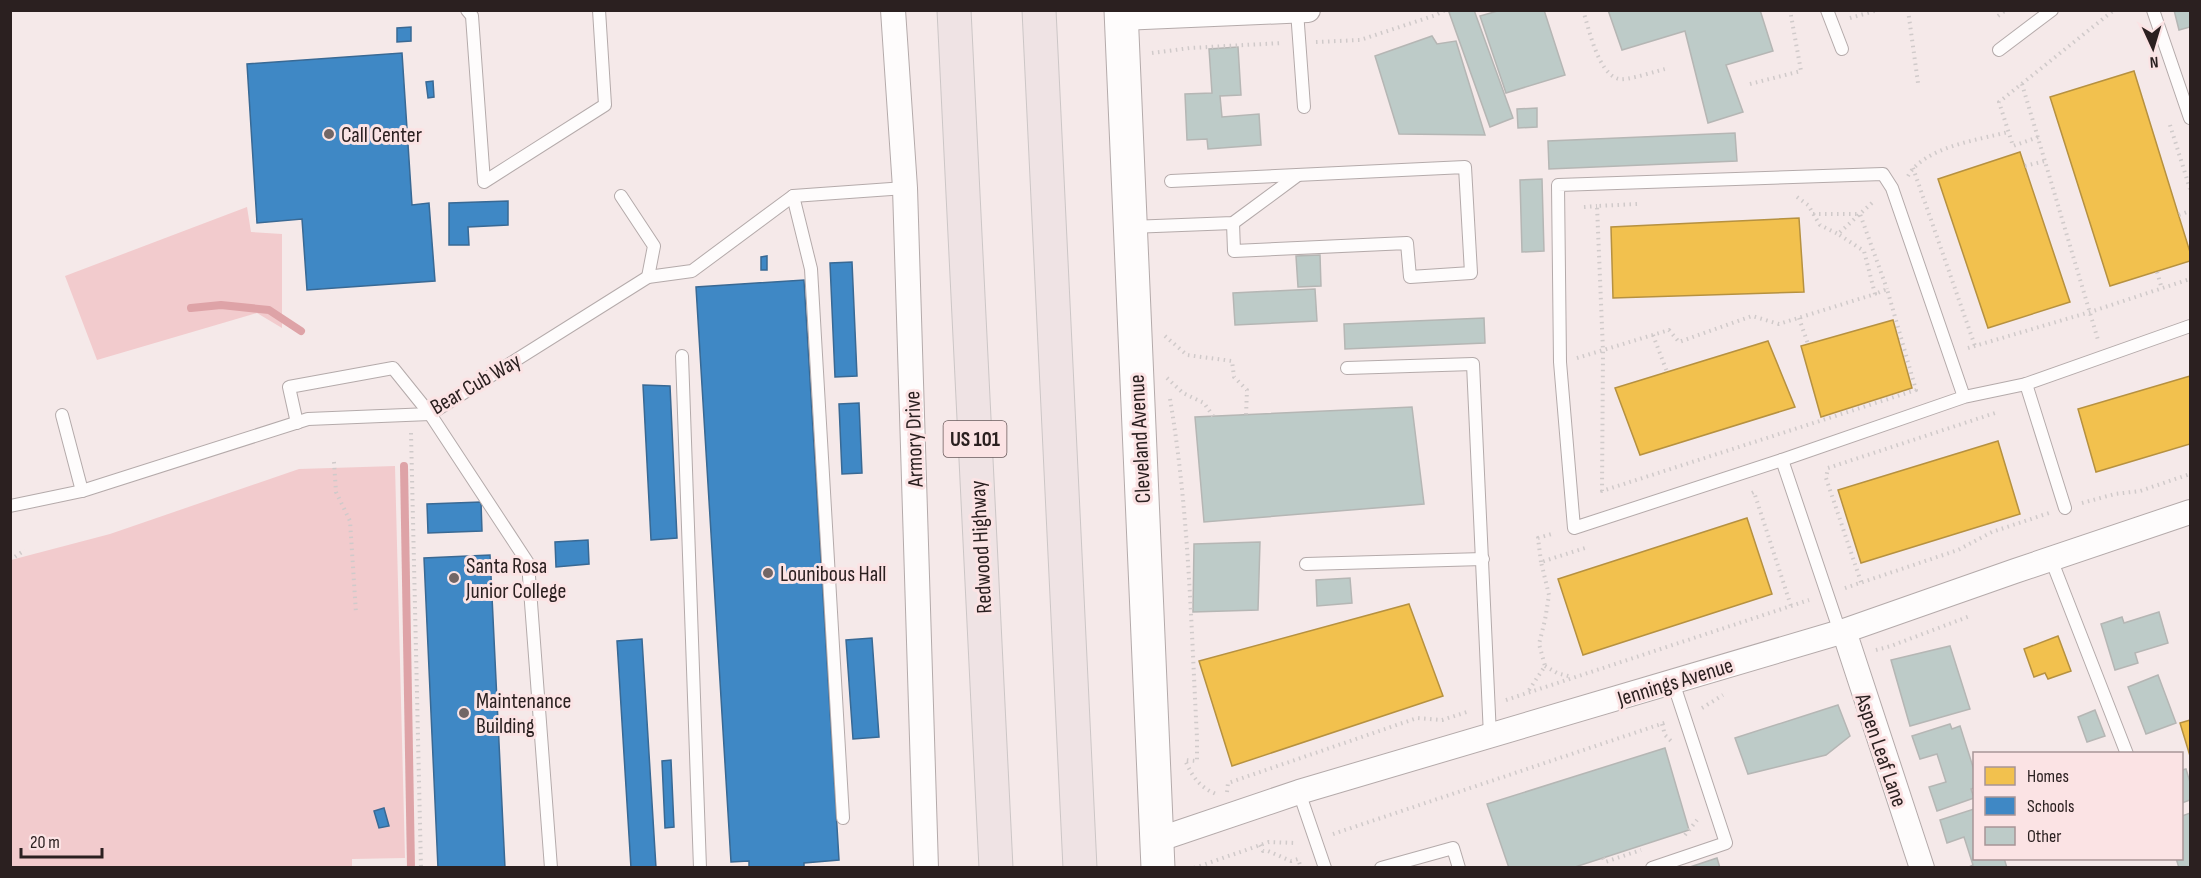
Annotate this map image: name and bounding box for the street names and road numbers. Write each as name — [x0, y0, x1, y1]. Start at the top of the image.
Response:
street label: Bear Cub Way — [426, 347, 526, 421]
street label: Cleveland Avenue — [1124, 374, 1157, 504]
street label: Armory Drive — [899, 390, 930, 489]
road number: US 101 — [944, 421, 1006, 457]
street label: Redwood Highway — [964, 479, 998, 614]
street label: Jennings Avenue — [1613, 652, 1737, 713]
street label: Aspen Leaf Lane — [1848, 689, 1913, 811]

